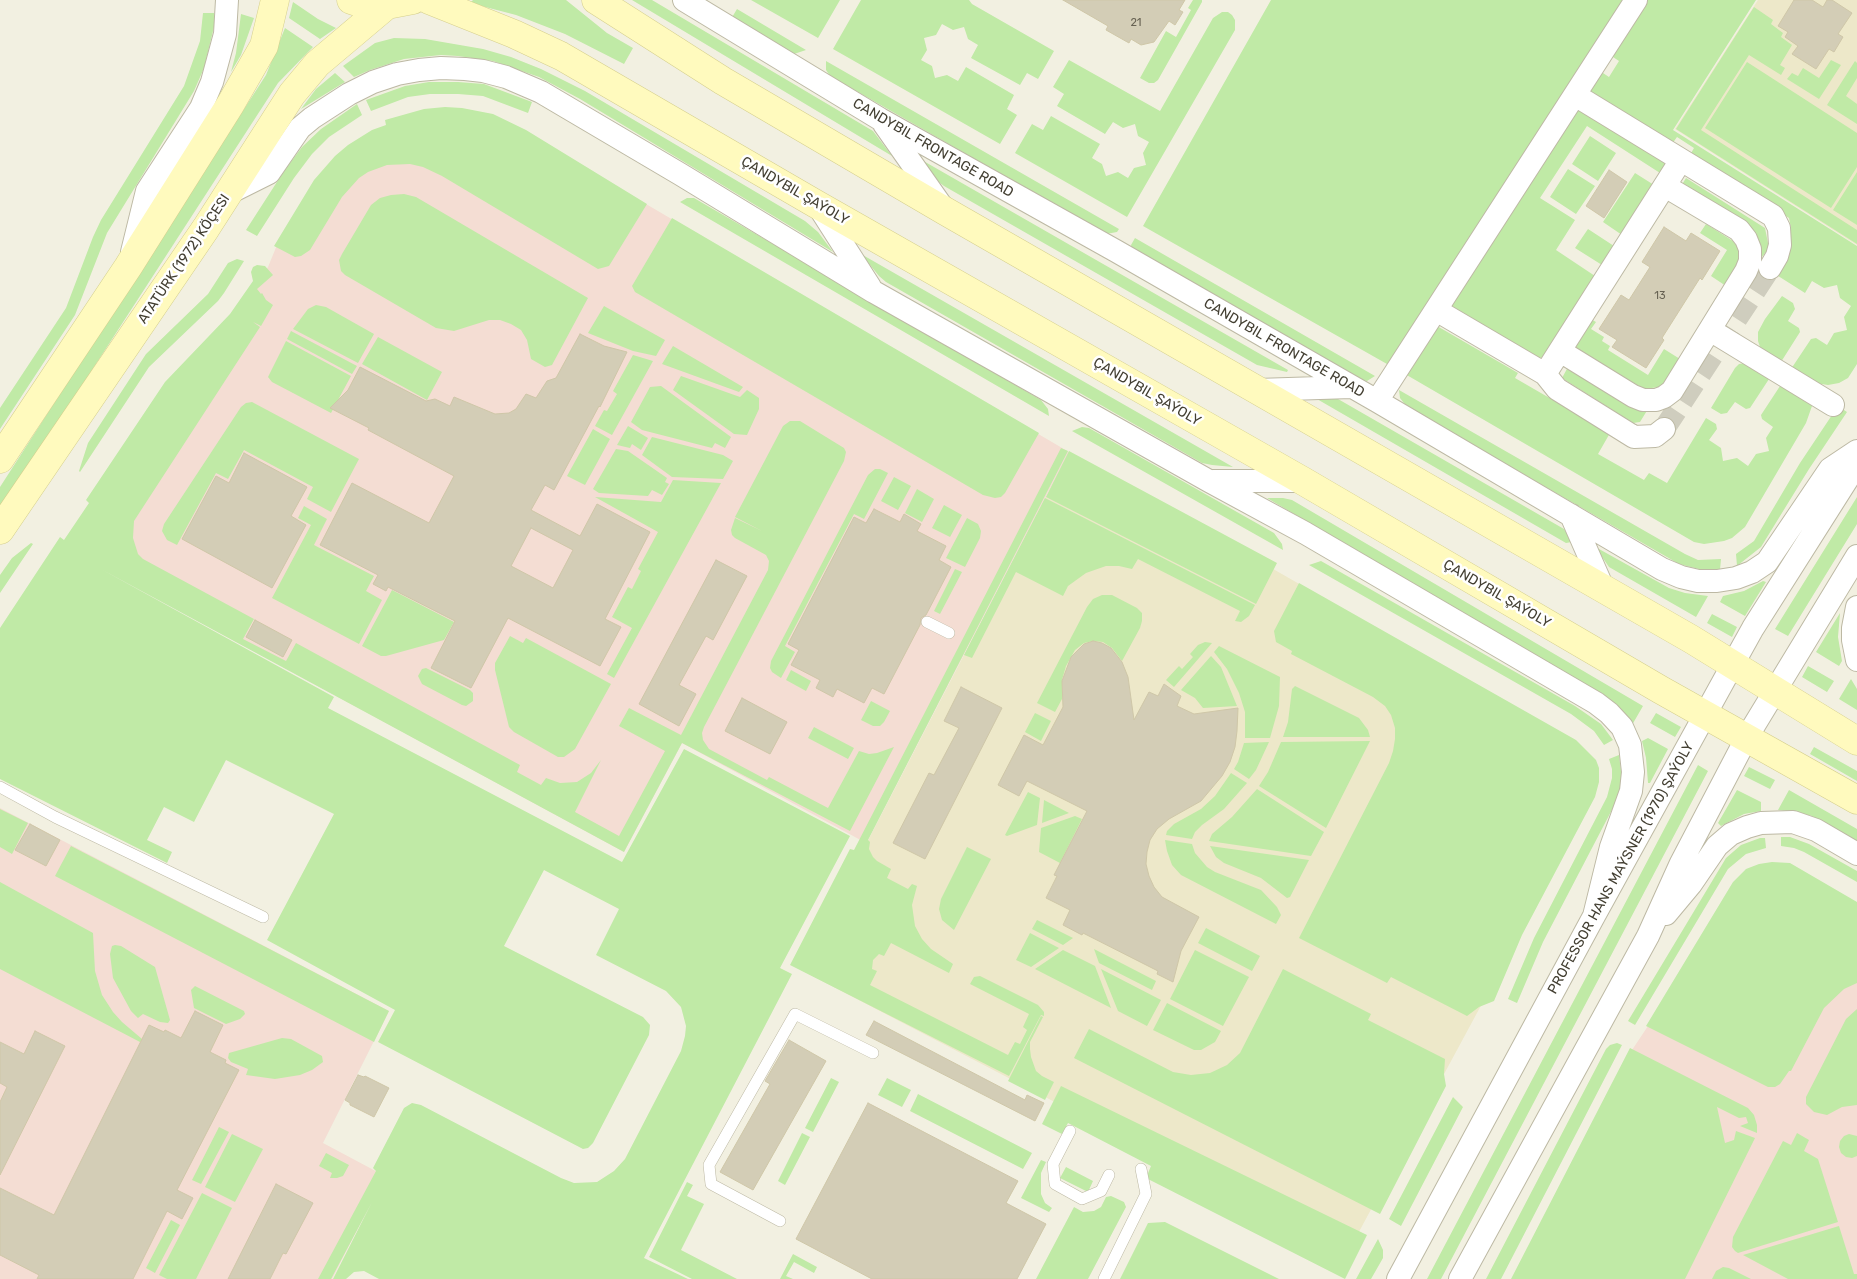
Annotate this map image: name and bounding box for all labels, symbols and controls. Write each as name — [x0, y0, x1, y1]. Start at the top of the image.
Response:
house number: 21 — [1130, 16, 1142, 30]
street label: CANDYBIL FRONTAGE ROAD — [850, 95, 1016, 201]
street label: ÇANDYBIL ŞAÝOLY — [738, 153, 852, 229]
street label: ATATÜRK (1972) KÖÇESI — [134, 191, 234, 327]
house number: 13 — [1654, 289, 1666, 303]
street label: CANDYBIL FRONTAGE ROAD — [1201, 295, 1367, 401]
street label: ÇANDYBIL ŞAÝOLY — [1090, 354, 1204, 430]
street label: ÇANDYBIL ŞAÝOLY — [1440, 556, 1554, 632]
street label: PROFESSOR HANS MAÝSNER (1970) ŞAÝOLY — [1544, 739, 1698, 997]

